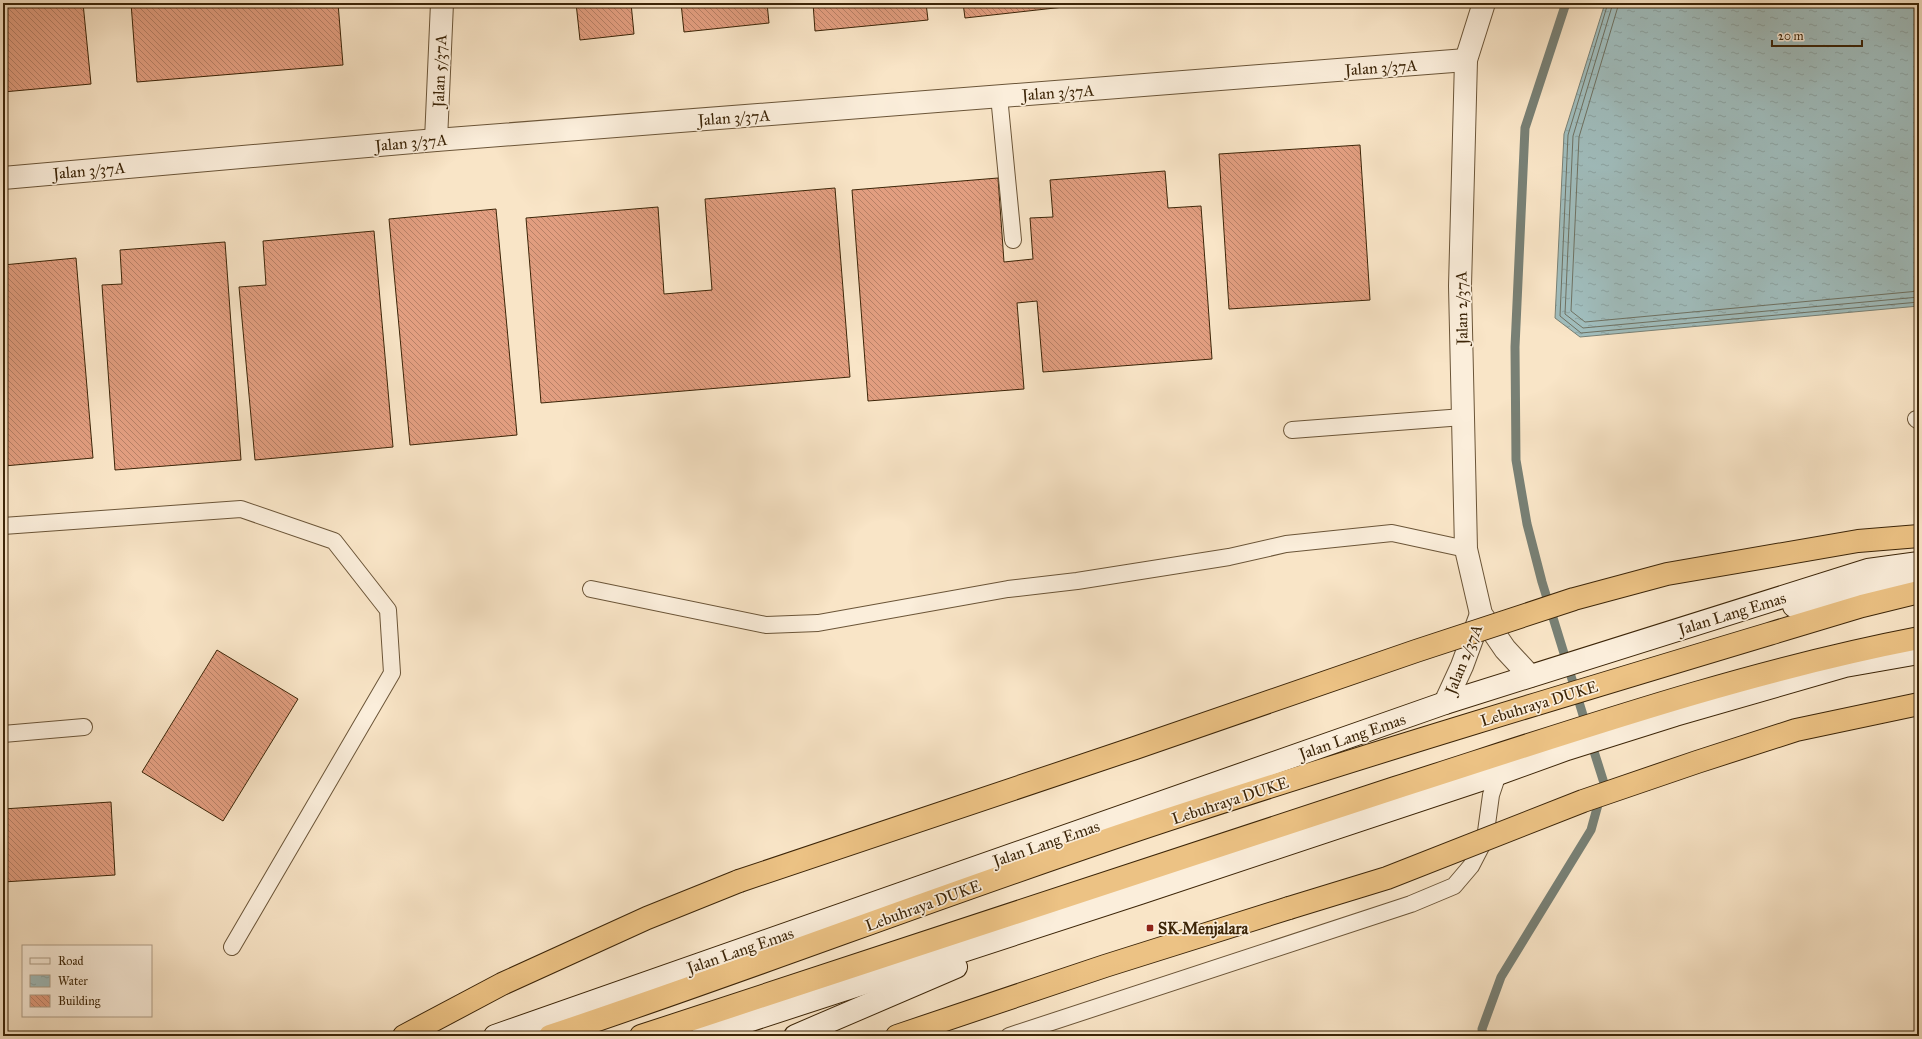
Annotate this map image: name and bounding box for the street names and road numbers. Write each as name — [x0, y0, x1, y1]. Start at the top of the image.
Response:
street label: Jalan 5/37A — [429, 34, 451, 110]
street label: Jalan 3/37A — [1342, 55, 1418, 81]
street label: Jalan 3/37A — [1019, 80, 1095, 106]
street label: Jalan 3/37A — [695, 105, 771, 131]
street label: Jalan 3/37A — [372, 130, 448, 156]
street label: Jalan 3/37A — [50, 158, 126, 184]
street label: Jalan 2/37A — [1451, 271, 1473, 347]
street label: Jalan Lang Emas — [1674, 588, 1789, 640]
street label: Jalan 2/37A — [1440, 621, 1487, 699]
street label: Lebuhraya DUKE — [1478, 677, 1600, 730]
street label: Jalan Lang Emas — [1294, 709, 1409, 765]
street label: Lebuhraya DUKE — [1169, 773, 1291, 828]
street label: Jalan Lang Emas — [988, 816, 1103, 872]
street label: Lebuhraya DUKE — [863, 876, 984, 935]
street label: Jalan Lang Emas — [682, 923, 797, 979]

